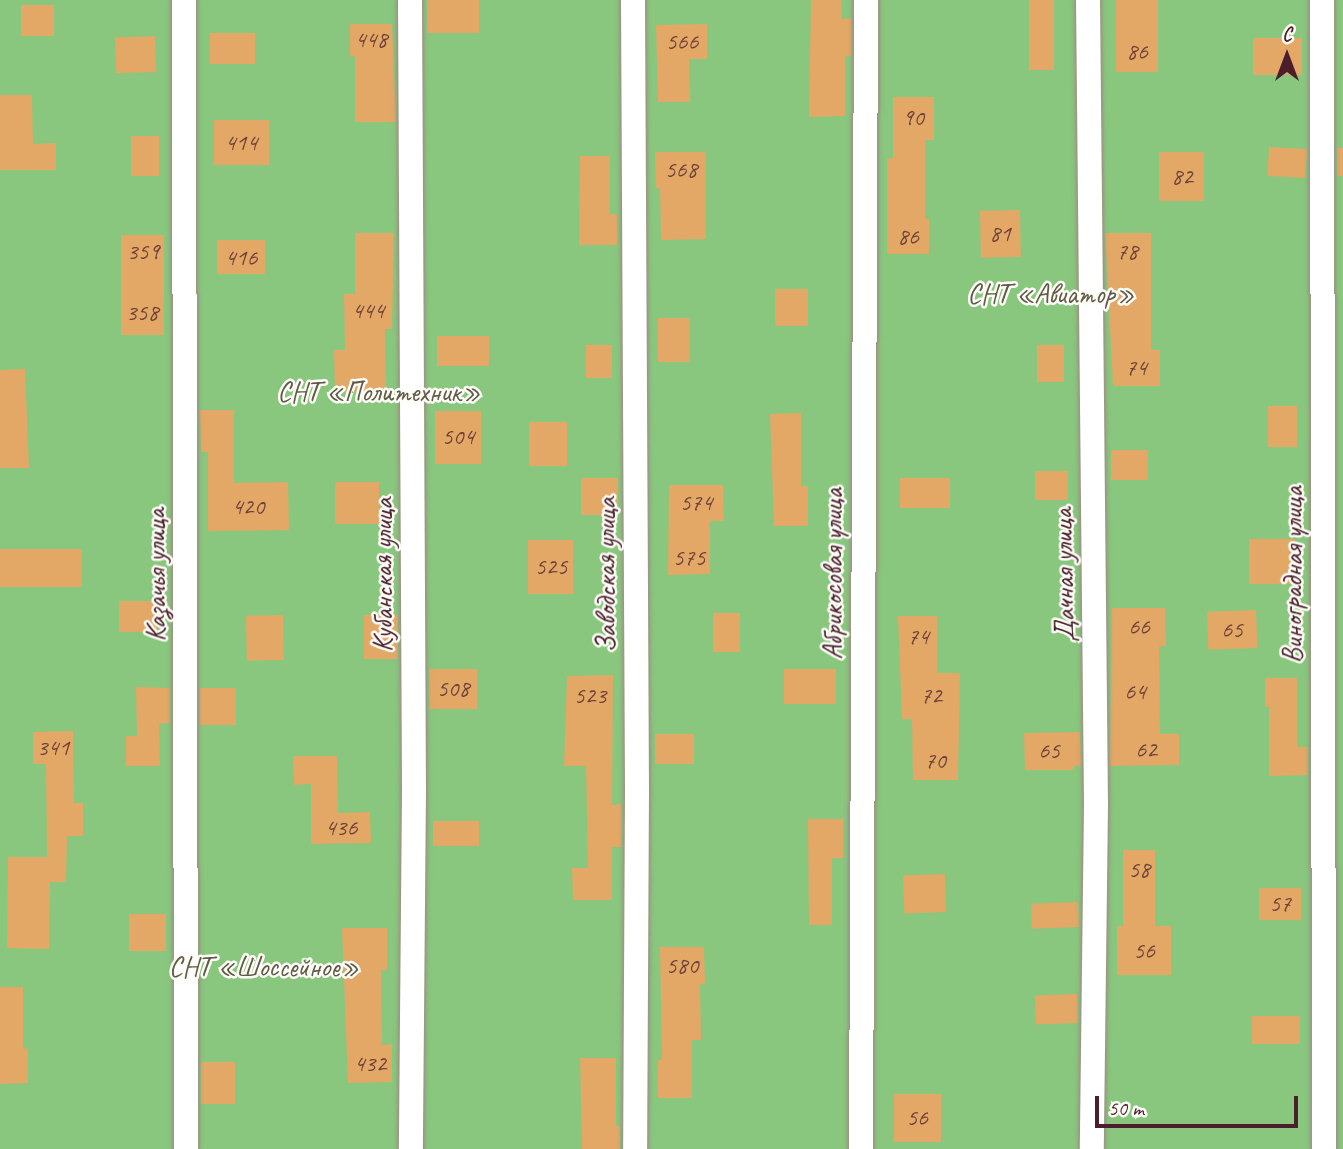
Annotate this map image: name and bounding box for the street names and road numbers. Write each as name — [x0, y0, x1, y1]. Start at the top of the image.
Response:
street label: Виноградная улица — [1276, 486, 1310, 664]
street label: Абрикосовая улица — [816, 487, 850, 661]
street label: Заводская улица — [589, 496, 623, 654]
street label: Кубанская улица — [366, 497, 400, 653]
street label: Дачная улица — [1046, 508, 1082, 642]
street label: Казачья улица — [139, 509, 173, 641]

